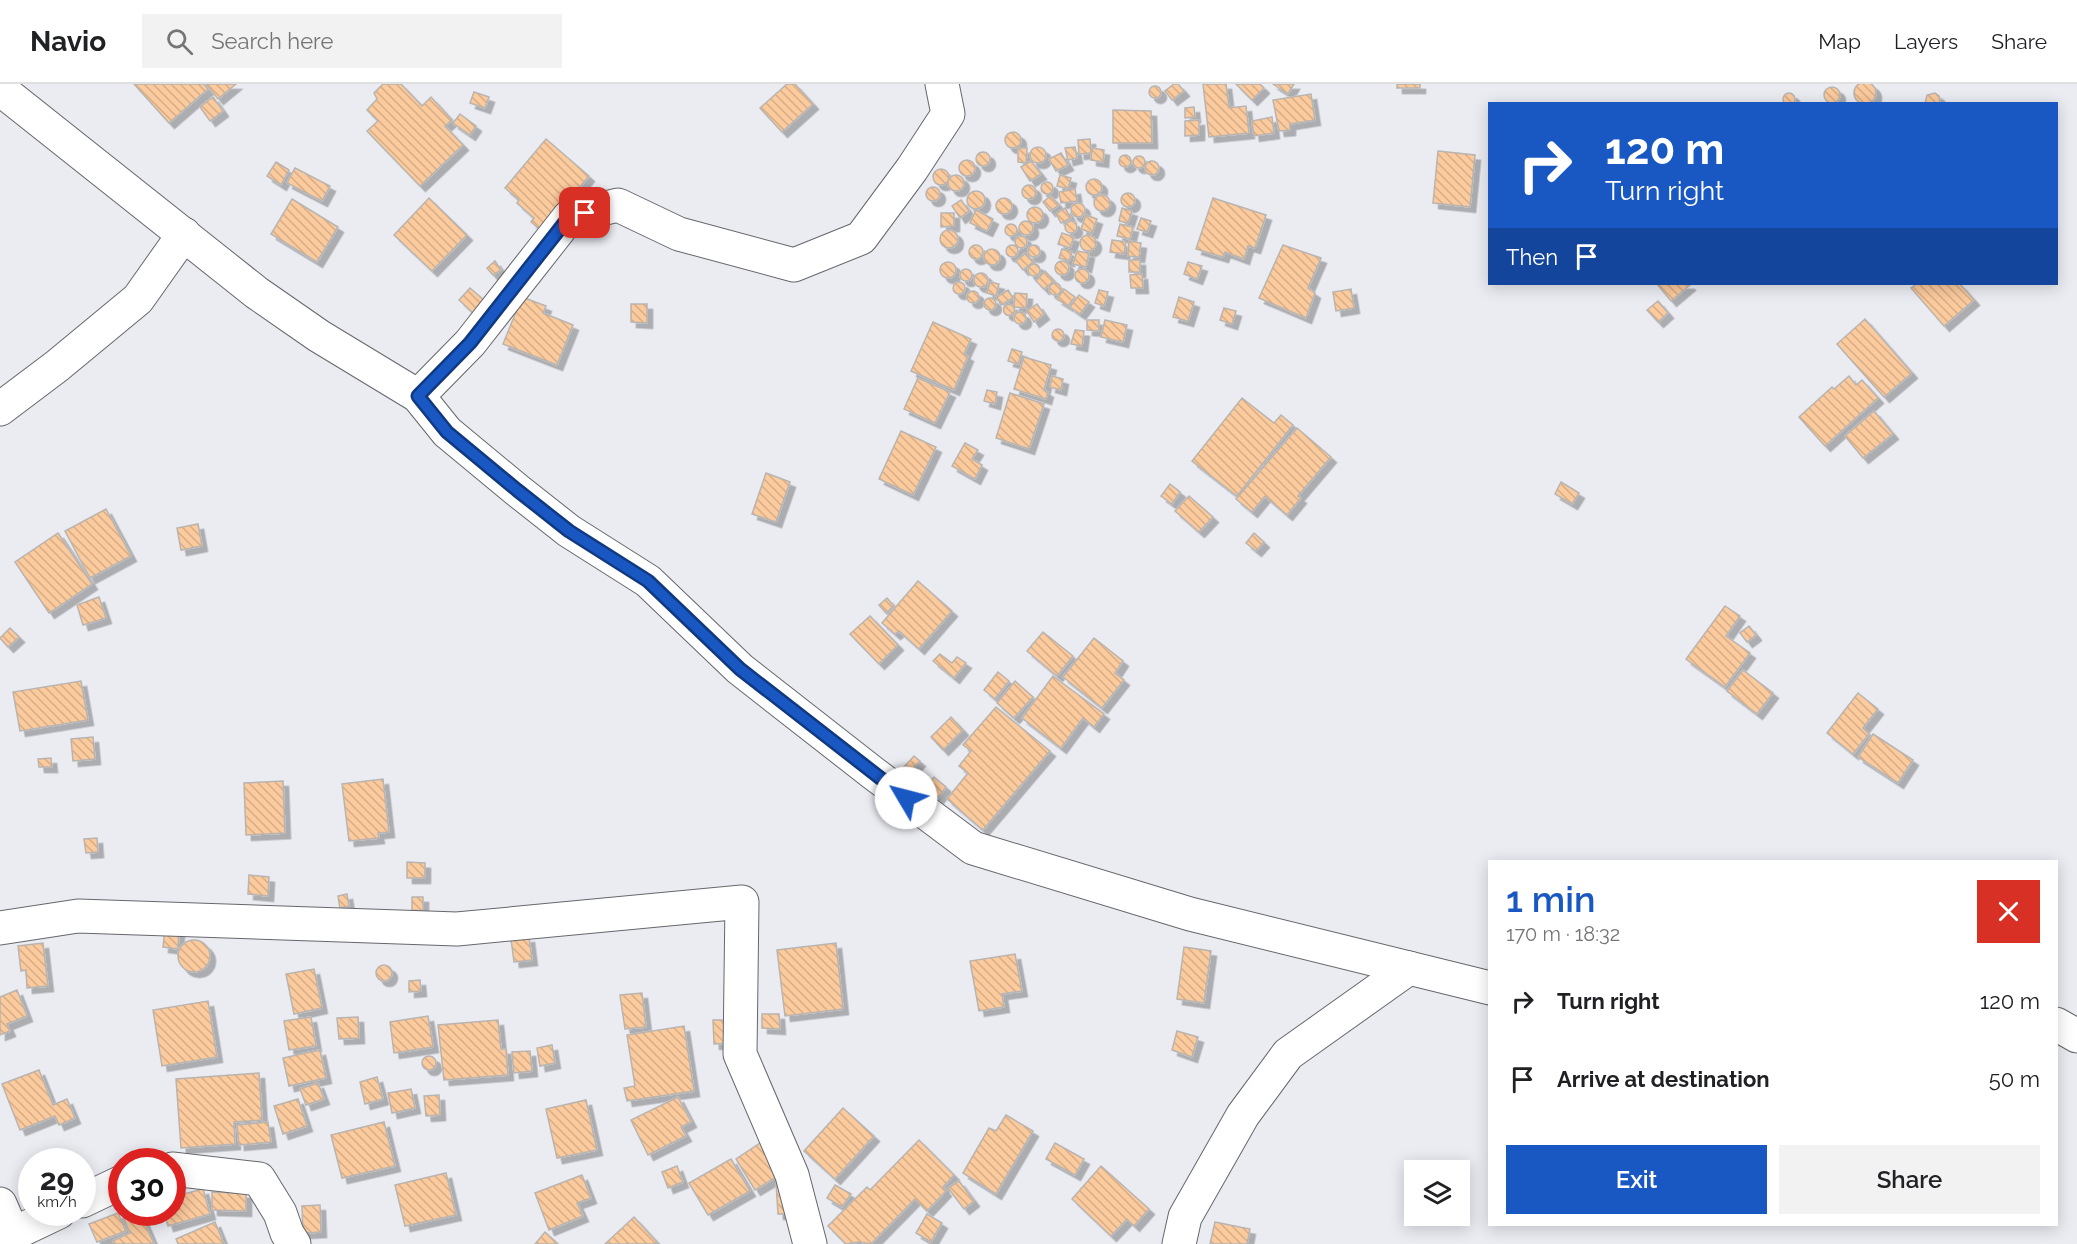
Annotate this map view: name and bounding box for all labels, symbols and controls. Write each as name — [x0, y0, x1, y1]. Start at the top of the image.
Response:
search box — [142, 14, 562, 68]
text: Navio — [30, 25, 106, 58]
icon: search — [163, 25, 196, 58]
text: Search here — [211, 28, 333, 54]
text: Map — [1818, 29, 1861, 54]
text: Layers — [1894, 29, 1958, 54]
text: Share — [1991, 29, 2047, 54]
text: 120 m — [1605, 125, 1724, 174]
icon: right — [1506, 126, 1584, 204]
text: Turn right — [1605, 175, 1724, 206]
pin — [559, 187, 610, 238]
icon: arrive — [568, 196, 601, 229]
icon: arrive — [1570, 240, 1603, 273]
text: Then — [1506, 244, 1558, 270]
position arrow — [874, 766, 938, 830]
text: 1 min — [1506, 878, 1595, 920]
button: close — [1977, 880, 2040, 943]
text: 170 m · 18:32 — [1506, 922, 1620, 946]
icon: right — [1506, 985, 1539, 1018]
text: Turn right — [1557, 988, 1660, 1014]
text: 120 m — [1980, 988, 2040, 1014]
icon: arrive — [1506, 1063, 1539, 1096]
text: Arrive at destination — [1557, 1066, 1770, 1092]
text: 50 m — [1989, 1066, 2040, 1092]
button: Exit — [1506, 1145, 1767, 1214]
button: Share — [1779, 1145, 2040, 1214]
speed limit sign: 30 — [108, 1148, 186, 1226]
map controls — [1404, 1160, 1470, 1226]
button: layers — [1404, 1160, 1470, 1226]
text: 29 — [40, 1162, 74, 1197]
text: km/h — [37, 1193, 77, 1211]

